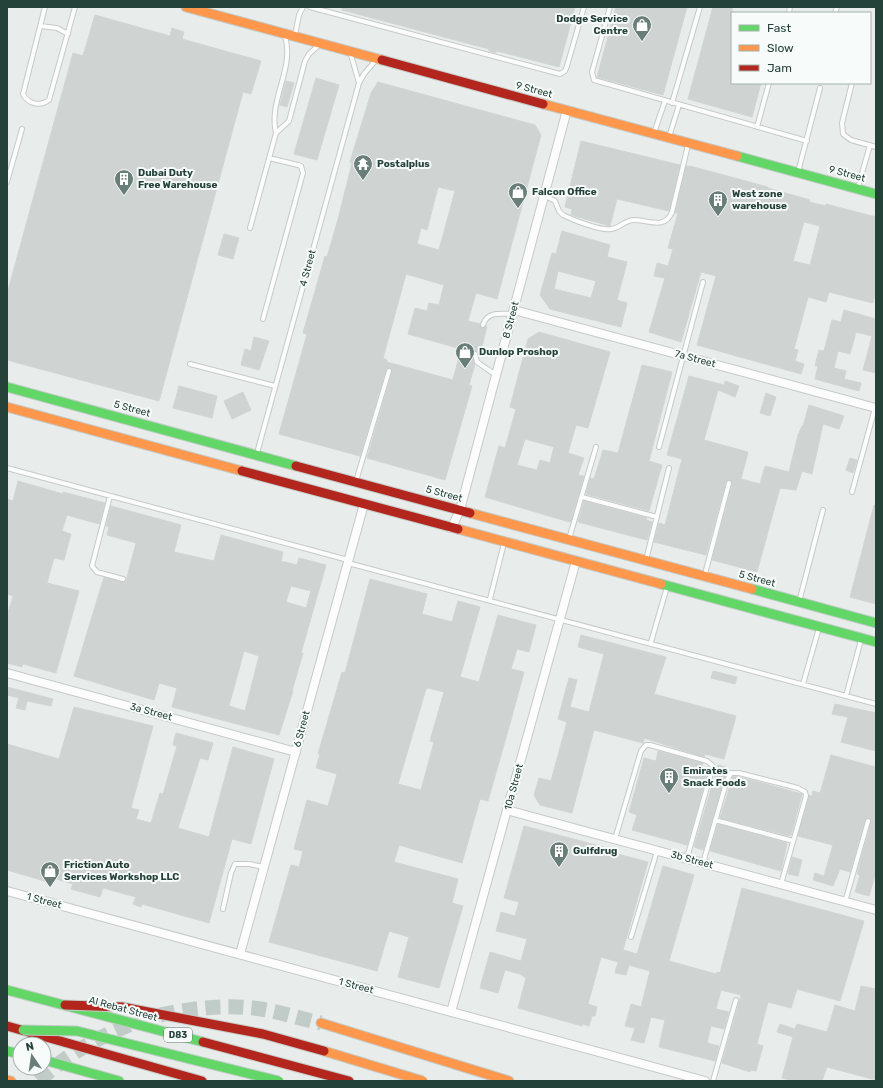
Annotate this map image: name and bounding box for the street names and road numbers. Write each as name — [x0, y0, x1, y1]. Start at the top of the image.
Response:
street label: 9 Street — [514, 79, 554, 101]
street label: 9 Street — [827, 163, 867, 185]
street label: 4 Street — [297, 248, 319, 288]
street label: 8 Street — [500, 300, 522, 340]
street label: 7a Street — [673, 348, 717, 370]
street label: 5 Street — [112, 398, 152, 420]
street label: 5 Street — [424, 483, 464, 505]
street label: 5 Street — [737, 568, 777, 590]
street label: 3a Street — [129, 701, 173, 723]
street label: 6 Street — [291, 709, 313, 749]
street label: 10a Street — [502, 762, 526, 812]
street label: 3b Street — [670, 849, 715, 871]
street label: 1 Street — [25, 891, 63, 911]
street label: 1 Street — [337, 976, 375, 996]
street label: Al Rebat Street — [87, 994, 159, 1024]
road number: D83 — [164, 1028, 192, 1042]

